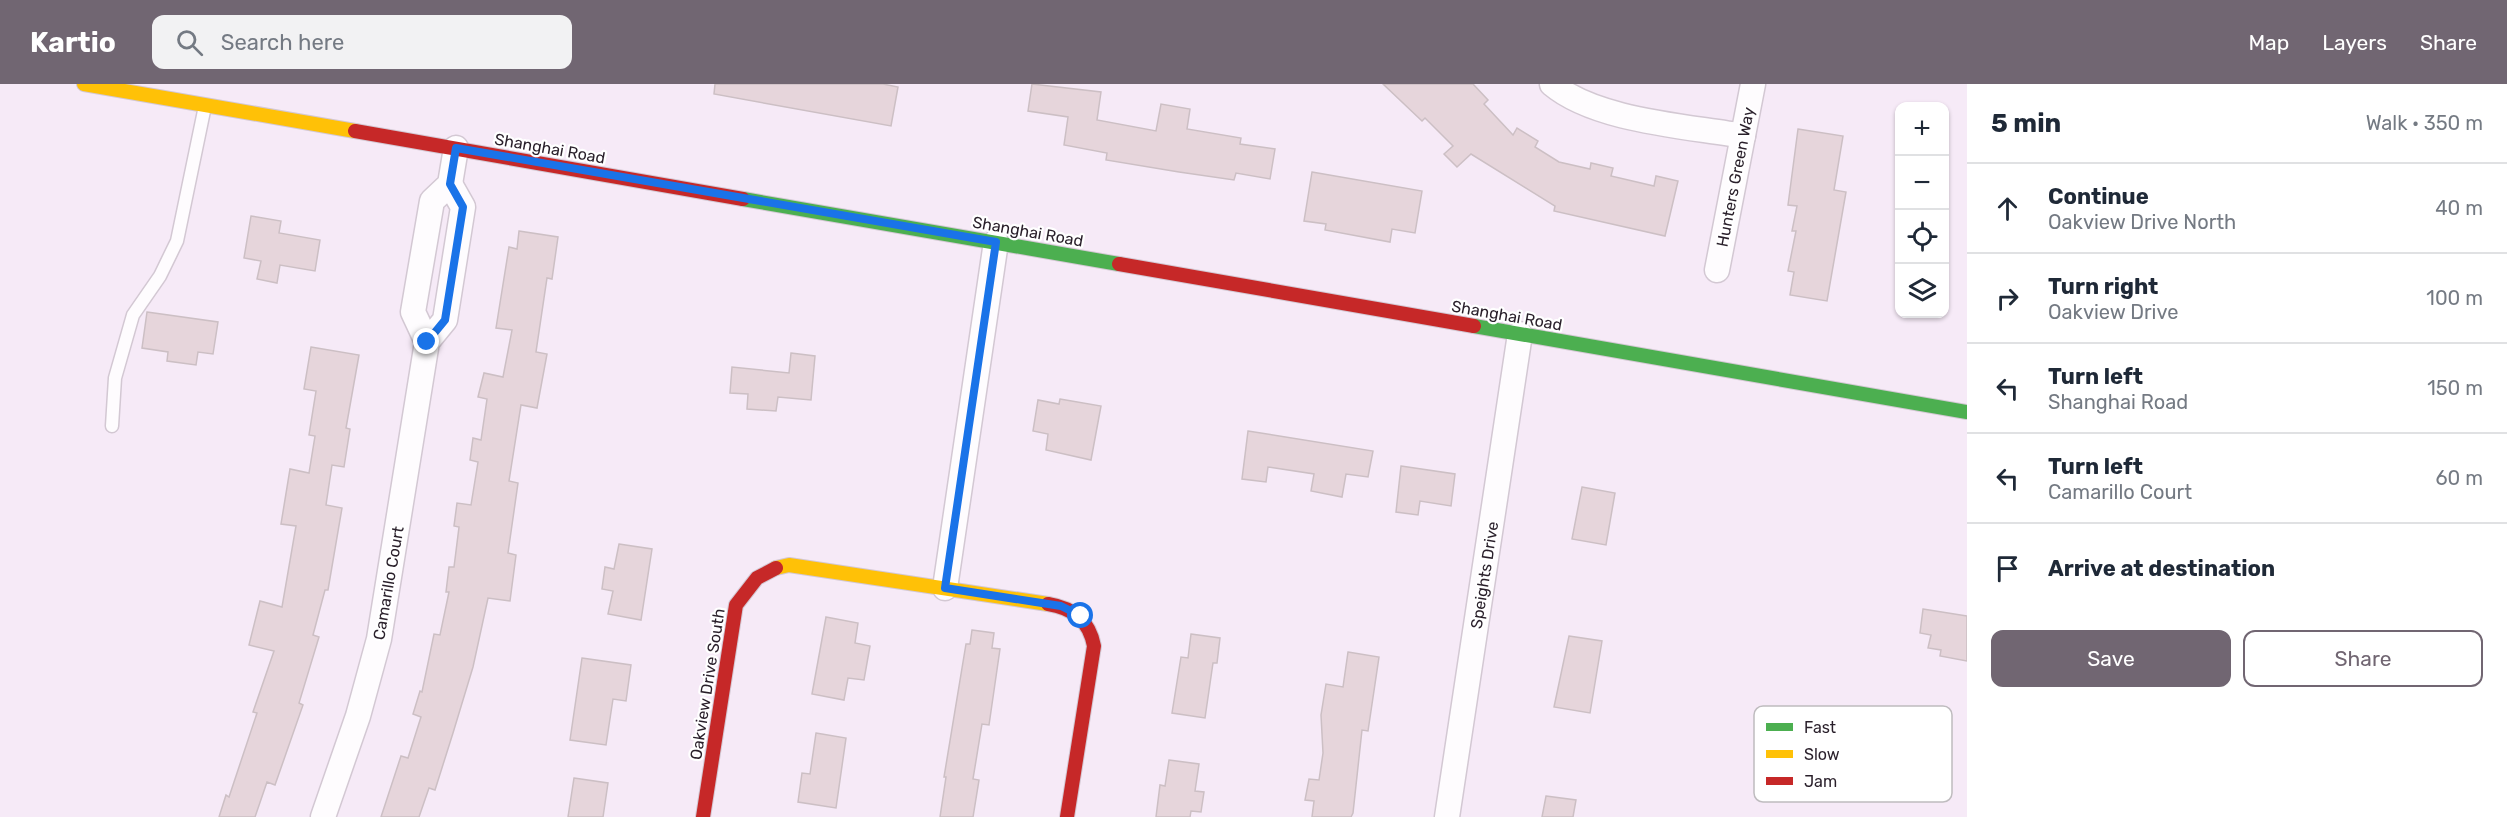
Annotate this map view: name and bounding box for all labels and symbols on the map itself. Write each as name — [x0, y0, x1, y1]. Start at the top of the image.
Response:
street label: Hunters Green Way — [1713, 105, 1758, 249]
street label: Shanghai Road — [493, 129, 607, 168]
street label: Shanghai Road — [971, 212, 1085, 251]
street label: Shanghai Road — [1450, 296, 1564, 335]
route end — [413, 328, 439, 354]
street label: Speights Drive — [1467, 520, 1502, 630]
street label: Camarillo Court — [369, 525, 408, 641]
route start — [1067, 602, 1093, 628]
street label: Oakview Drive South — [686, 607, 729, 761]
legend — [1754, 706, 1952, 802]
text: Fast — [1804, 718, 1836, 737]
text: Slow — [1804, 745, 1840, 764]
text: Jam — [1804, 772, 1837, 791]

